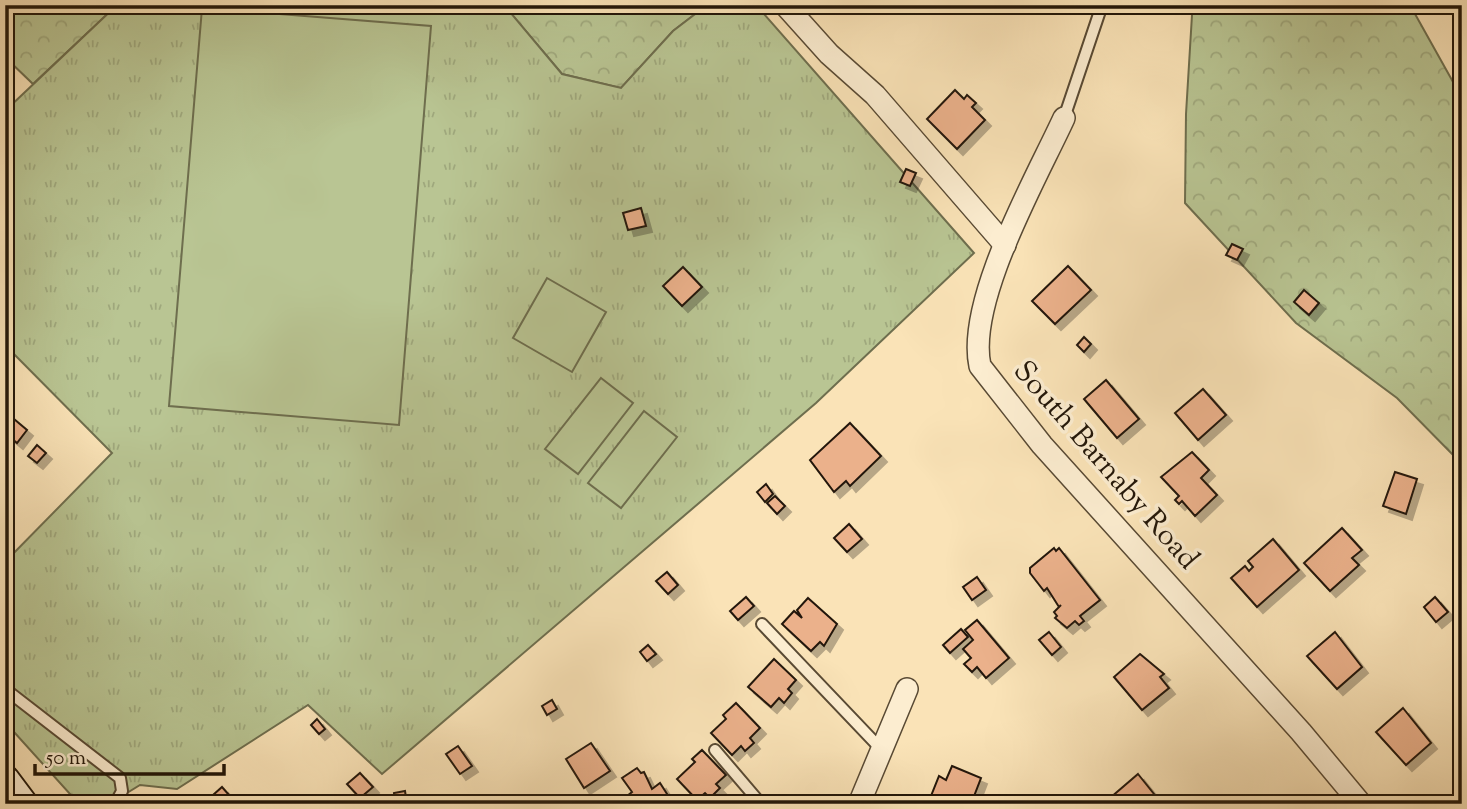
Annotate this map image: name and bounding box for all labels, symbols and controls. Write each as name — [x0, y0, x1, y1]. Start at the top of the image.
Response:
street label: South Barnaby Road — [1002, 352, 1208, 580]
scale bar — [35, 732, 224, 776]
text: 50 m — [45, 744, 86, 774]

